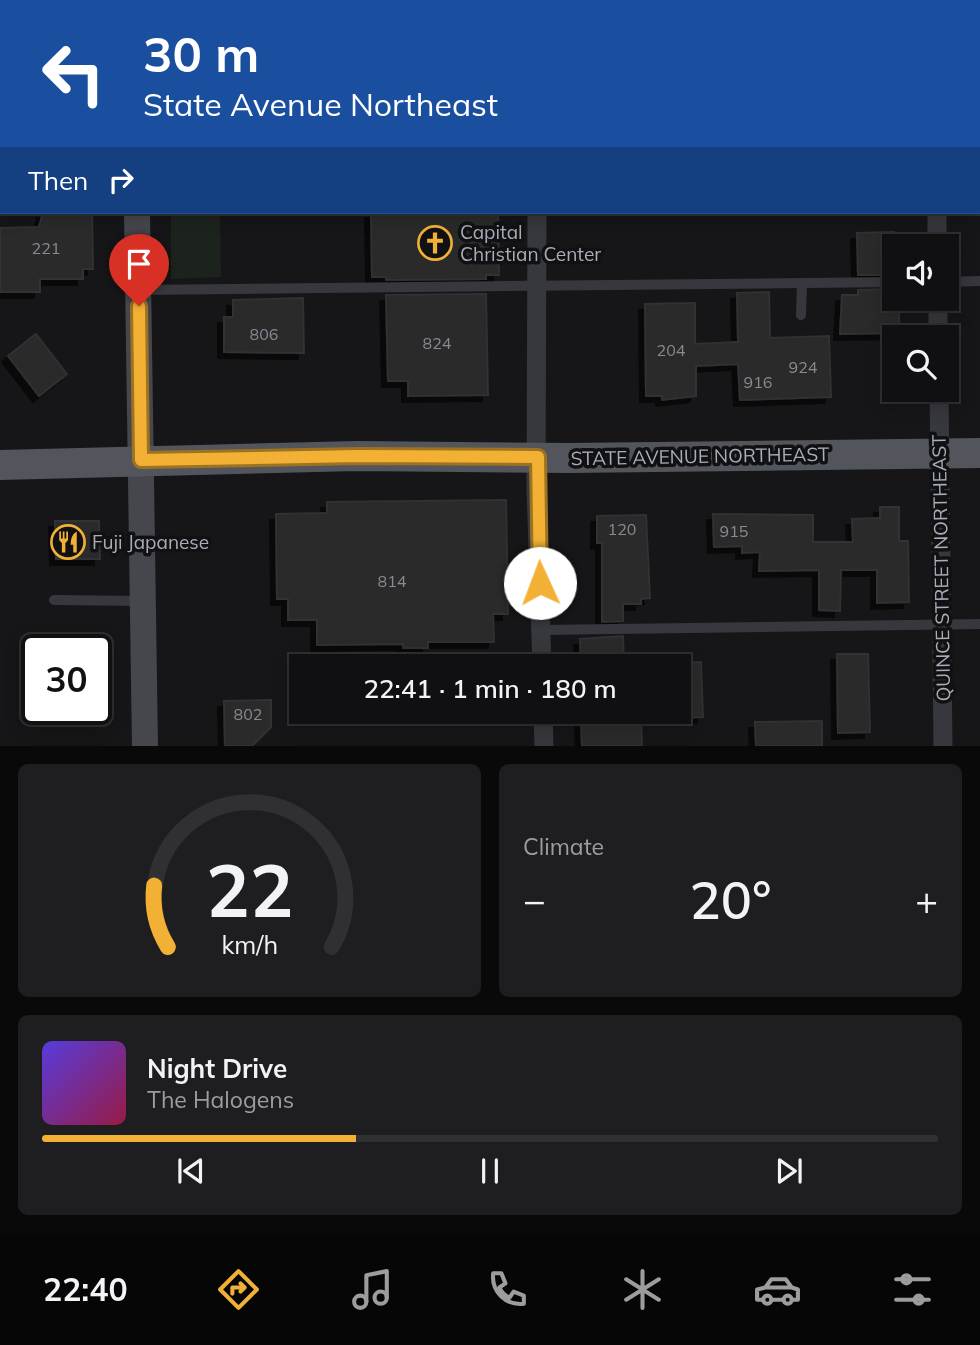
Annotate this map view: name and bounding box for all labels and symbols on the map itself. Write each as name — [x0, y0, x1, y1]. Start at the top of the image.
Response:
place label: Capital Christian Center — [460, 220, 601, 266]
church icon: Capital Christian Center — [416, 224, 454, 262]
pin — [109, 234, 169, 306]
house number: 221 — [32, 238, 60, 258]
house number: 806 — [250, 324, 278, 344]
house number: 824 — [423, 333, 452, 353]
house number: 204 — [657, 340, 686, 360]
house number: 924 — [789, 357, 818, 377]
house number: 916 — [744, 372, 772, 392]
street label: QUINCE STREET NORTHEAST — [927, 434, 955, 702]
street label: STATE AVENUE NORTHEAST — [570, 442, 830, 470]
house number: 120 — [608, 519, 636, 539]
house number: 915 — [720, 521, 748, 541]
restaurant icon: Fuji Japanese — [49, 523, 87, 561]
place label: Fuji Japanese — [92, 530, 209, 554]
position arrow — [503, 546, 577, 620]
house number: 814 — [378, 571, 407, 591]
speed limit sign: 30 — [21, 634, 112, 725]
house number: 802 — [234, 704, 262, 724]

